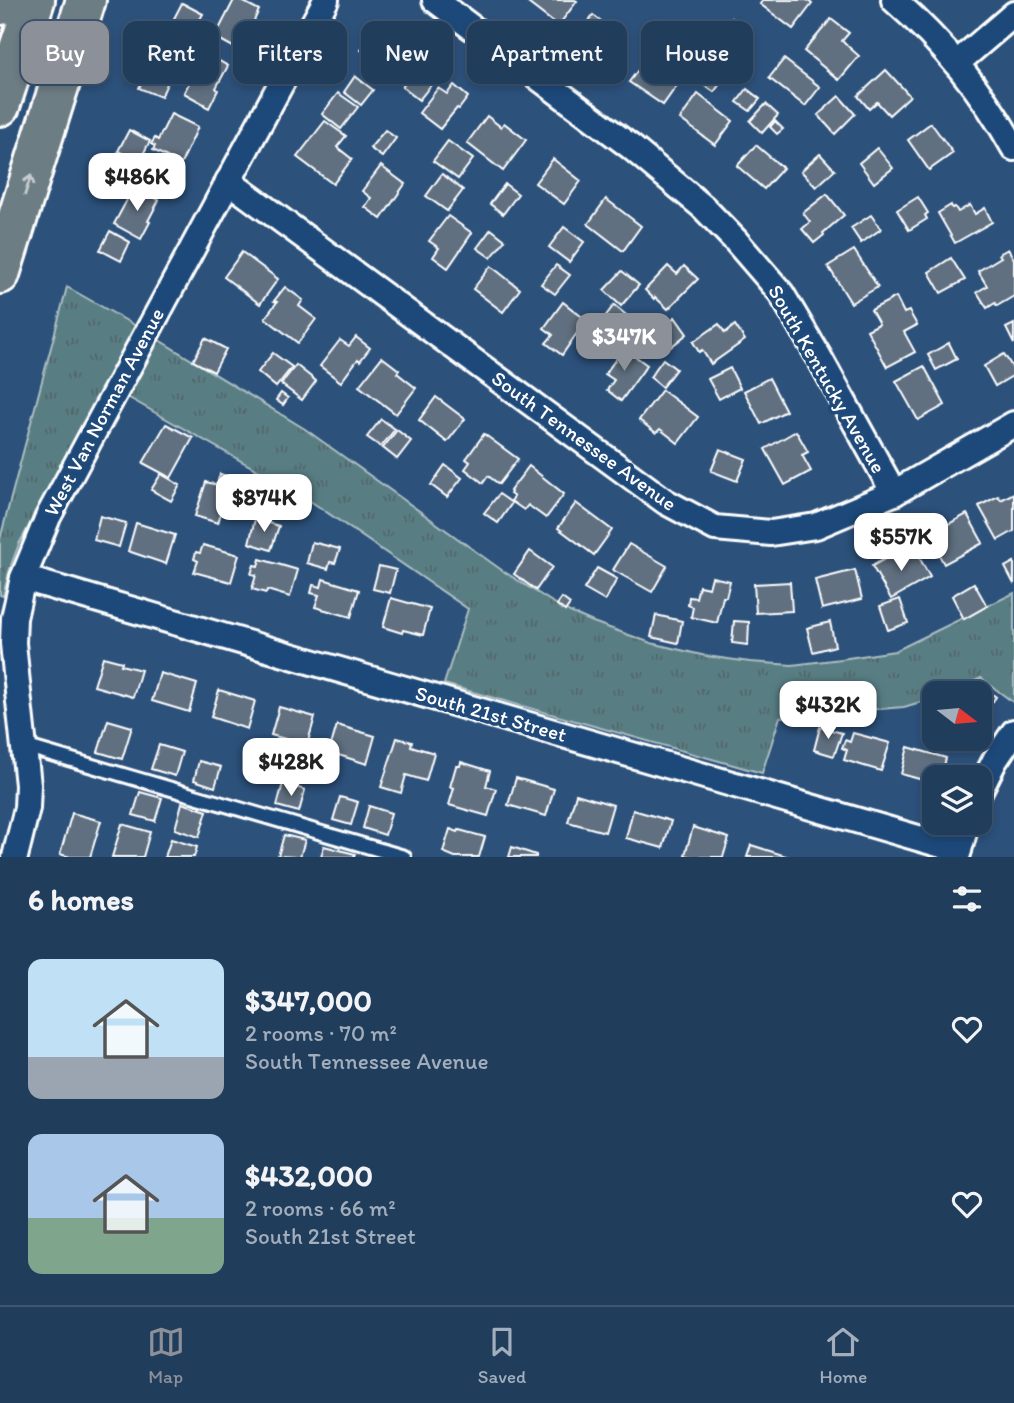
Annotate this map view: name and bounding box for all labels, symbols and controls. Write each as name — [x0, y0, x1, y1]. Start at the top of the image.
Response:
chip: Buy — [21, 21, 109, 84]
chip: Rent — [123, 21, 219, 84]
chip: Filters — [233, 21, 347, 84]
chip: New — [361, 21, 453, 84]
chip: Apartment — [467, 21, 627, 84]
chip: House — [641, 21, 753, 84]
pin: $486K — [88, 154, 186, 213]
text: $486K — [105, 162, 169, 190]
one-way arrow — [23, 175, 35, 197]
street label: South Kentucky Avenue — [763, 280, 892, 478]
street label: West Van Norman Avenue — [38, 304, 169, 520]
pin: $347K — [575, 314, 673, 373]
text: $347K — [592, 322, 656, 350]
street label: South Tennessee Avenue — [487, 365, 682, 516]
pin: $874K — [215, 475, 313, 534]
text: $874K — [232, 483, 296, 511]
pin: $557K — [852, 514, 950, 573]
text: $557K — [870, 522, 932, 550]
street label: South 21st Street — [413, 680, 570, 747]
north arrow — [922, 681, 992, 751]
map controls — [922, 681, 992, 835]
pin: $432K — [779, 682, 877, 741]
text: $432K — [796, 690, 860, 718]
pin: $428K — [242, 738, 340, 798]
text: $428K — [259, 747, 323, 775]
button: layers — [922, 765, 992, 835]
icon: filters — [948, 880, 986, 918]
text: 6 homes — [28, 881, 134, 918]
text: $347,000 — [245, 982, 372, 1019]
icon: home — [84, 987, 168, 1071]
icon: heart — [948, 1010, 986, 1048]
text: 2 rooms · 70 m² — [245, 1019, 397, 1047]
text: South Tennessee Avenue — [245, 1047, 489, 1075]
text: $432,000 — [245, 1157, 373, 1194]
icon: home — [84, 1162, 168, 1246]
icon: heart — [948, 1185, 986, 1223]
text: 2 rooms · 66 m² — [245, 1194, 396, 1222]
text: South 21st Street — [245, 1222, 416, 1250]
tab: Map — [147, 1323, 185, 1388]
tab: Saved — [478, 1323, 526, 1388]
tab: Home — [819, 1323, 867, 1388]

